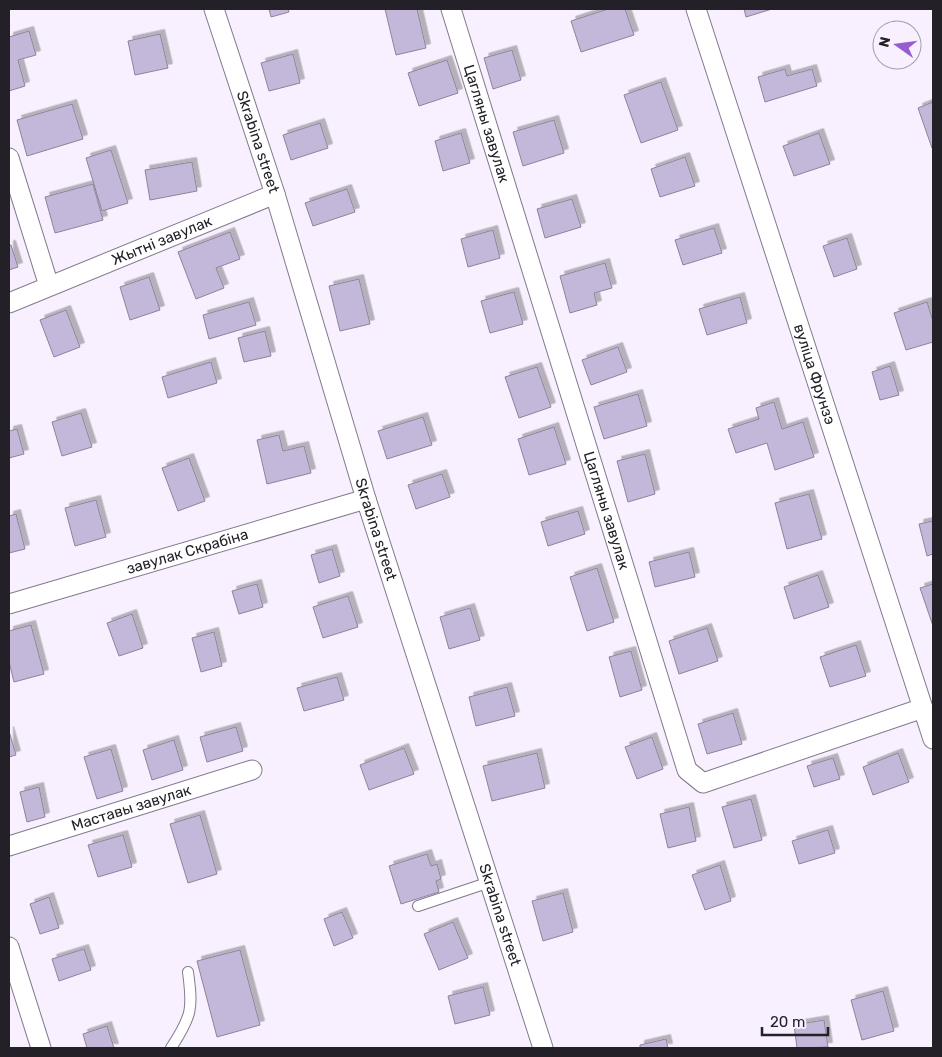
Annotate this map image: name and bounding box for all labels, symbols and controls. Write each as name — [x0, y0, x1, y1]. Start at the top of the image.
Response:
north arrow — [872, 20, 922, 70]
text: N — [875, 35, 894, 49]
street label: Цагляны завулак — [460, 62, 513, 185]
street label: Skrabina street — [233, 89, 283, 195]
street label: Жытні завулак — [109, 212, 215, 269]
street label: вуліца Фрунзэ — [790, 322, 839, 427]
street label: Цагляны завулак — [580, 449, 633, 572]
street label: Skrabina street — [351, 476, 401, 583]
street label: завулак Скрабіна — [124, 525, 250, 578]
street label: Маставы завулак — [69, 781, 193, 835]
street label: Skrabina street — [475, 861, 525, 968]
scale bar — [762, 1004, 828, 1036]
text: 20 m — [770, 1013, 805, 1031]

